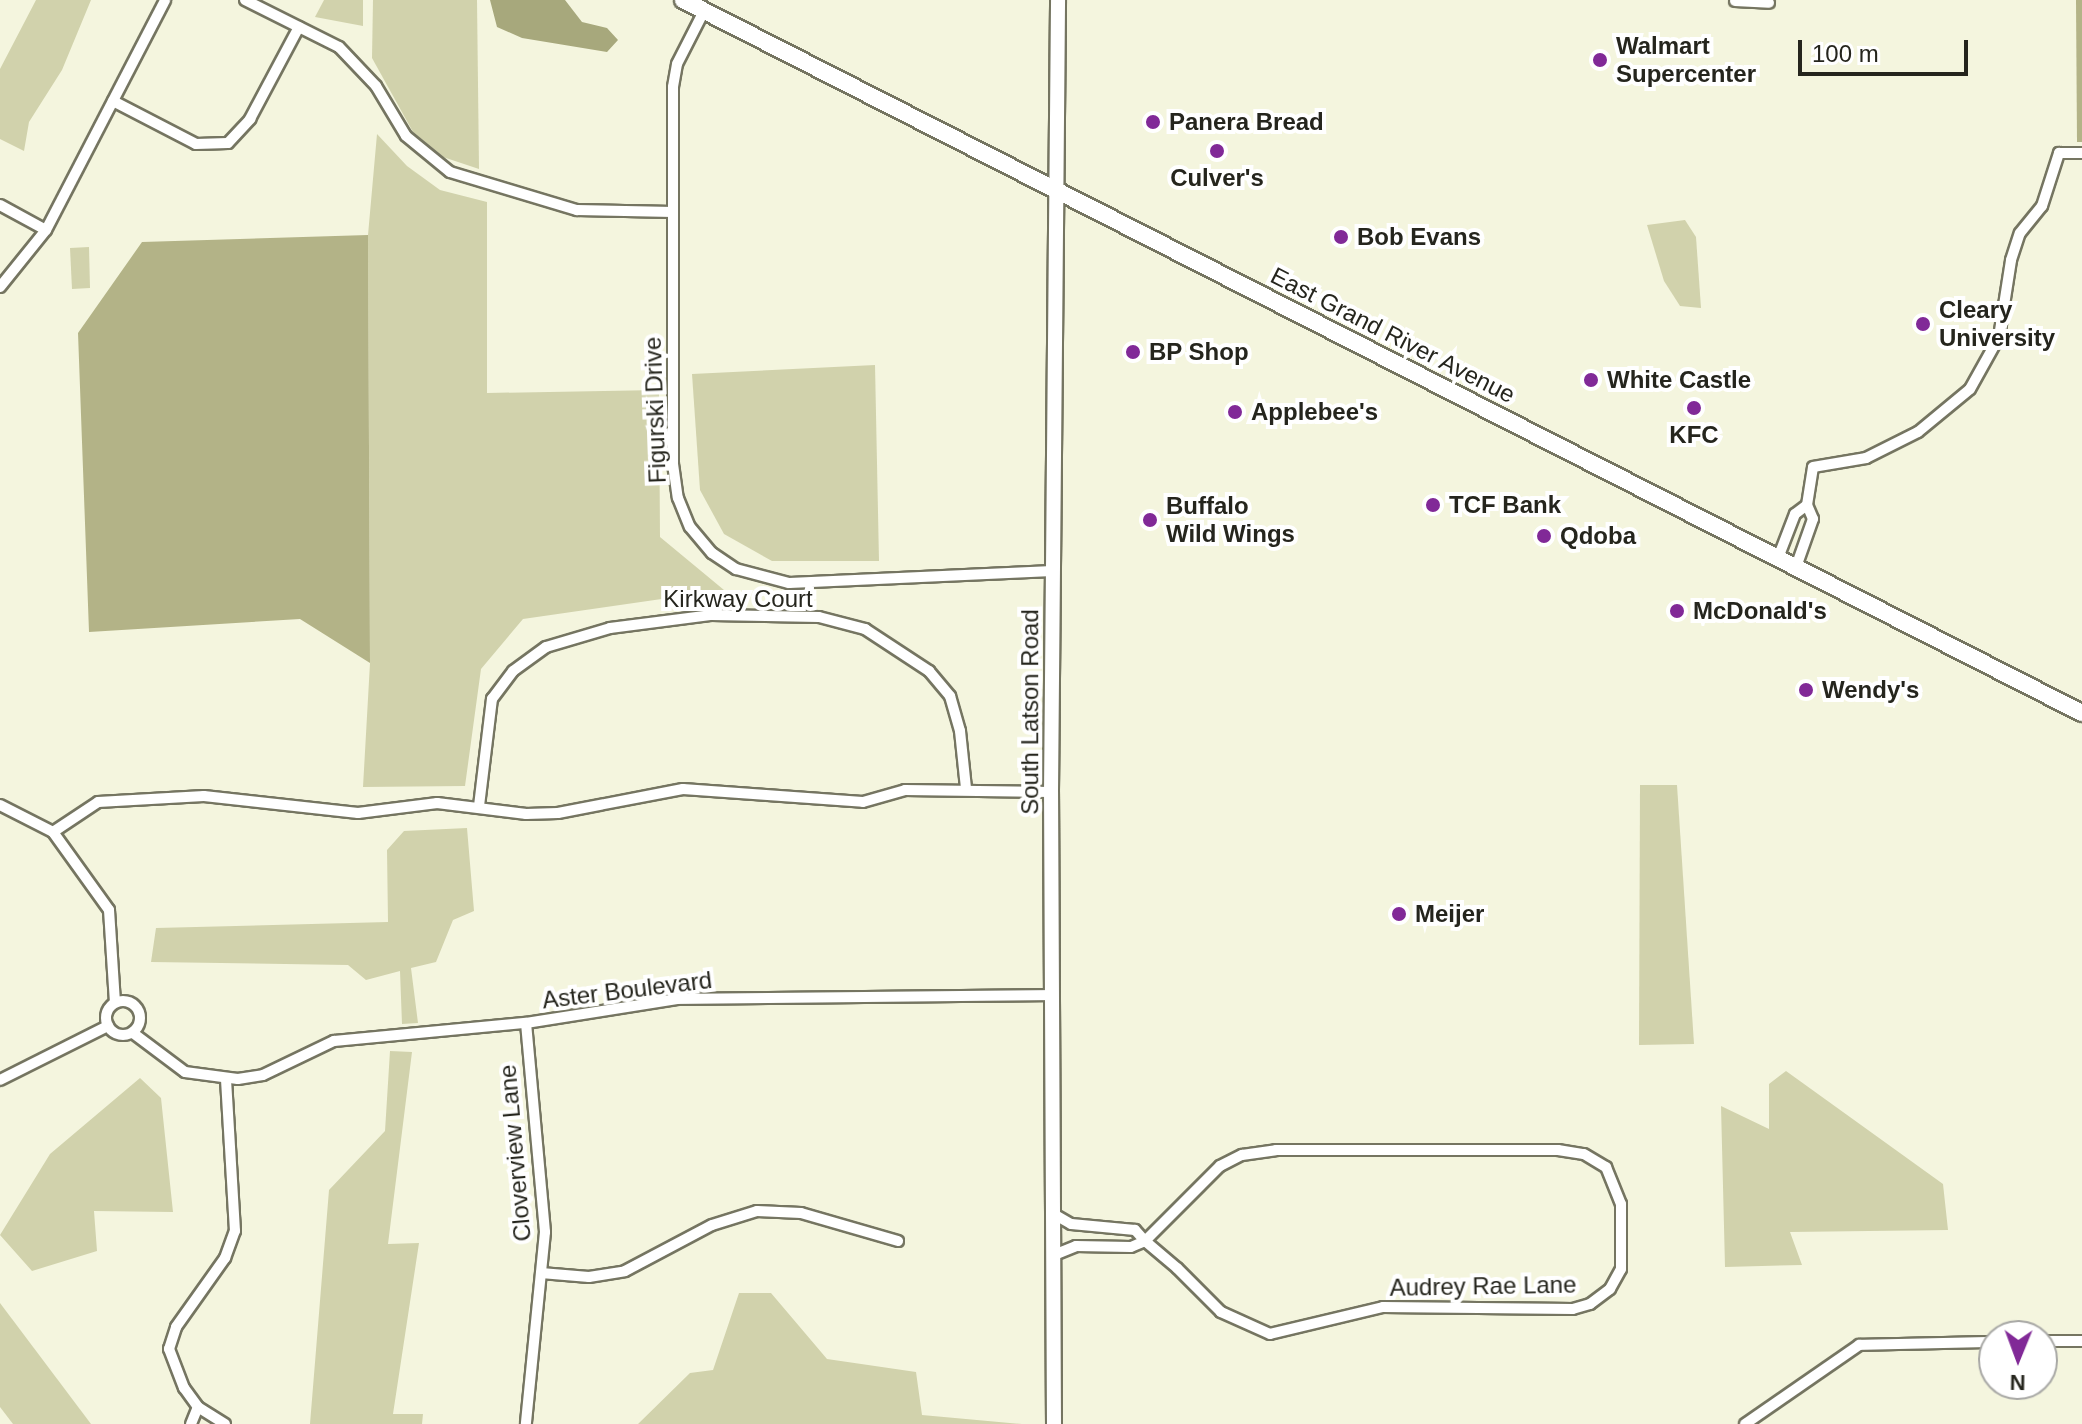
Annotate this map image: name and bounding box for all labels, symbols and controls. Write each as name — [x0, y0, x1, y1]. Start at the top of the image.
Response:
scale bar — [1802, 24, 1972, 74]
place label: Walmart Supercenter — [1616, 32, 1756, 88]
text: 100 m — [1812, 40, 1879, 67]
marker: Walmart Supercenter — [1591, 51, 1609, 69]
place label: Panera Bread — [1169, 108, 1324, 136]
marker: Panera Bread — [1144, 113, 1162, 131]
marker: Culver's — [1208, 142, 1226, 160]
place label: Culver's — [1170, 164, 1264, 192]
place label: Bob Evans — [1357, 223, 1481, 251]
marker: Bob Evans — [1332, 228, 1350, 246]
street label: East Grand River Avenue — [1265, 260, 1521, 410]
place label: Cleary University — [1939, 296, 2055, 352]
marker: Cleary University — [1914, 315, 1932, 333]
street label: Figurski Drive — [638, 336, 672, 484]
place label: BP Shop — [1149, 338, 1249, 366]
marker: BP Shop — [1124, 343, 1142, 361]
place label: White Castle — [1607, 366, 1751, 394]
marker: White Castle — [1582, 371, 1600, 389]
place label: Applebee's — [1251, 398, 1378, 426]
marker: KFC — [1685, 399, 1703, 417]
marker: Applebee's — [1226, 403, 1244, 421]
place label: KFC — [1669, 421, 1719, 449]
place label: TCF Bank — [1449, 491, 1561, 519]
place label: Buffalo Wild Wings — [1166, 492, 1295, 548]
marker: TCF Bank — [1424, 496, 1442, 514]
marker: Buffalo Wild Wings — [1141, 511, 1159, 529]
place label: Qdoba — [1560, 522, 1636, 550]
marker: Qdoba — [1535, 527, 1553, 545]
street label: Kirkway Court — [663, 585, 813, 613]
place label: McDonald's — [1693, 597, 1827, 625]
marker: McDonald's — [1668, 602, 1686, 620]
street label: South Latson Road — [1016, 609, 1044, 815]
place label: Wendy's — [1822, 676, 1919, 704]
marker: Wendy's — [1797, 681, 1815, 699]
place label: Meijer — [1415, 900, 1484, 928]
marker: Meijer — [1390, 905, 1408, 923]
street label: Aster Boulevard — [541, 965, 713, 1015]
street label: Cloverview Lane — [493, 1063, 537, 1243]
street label: Audrey Rae Lane — [1389, 1270, 1577, 1302]
north arrow — [1978, 1320, 2058, 1400]
text: N — [2009, 1370, 2026, 1395]

